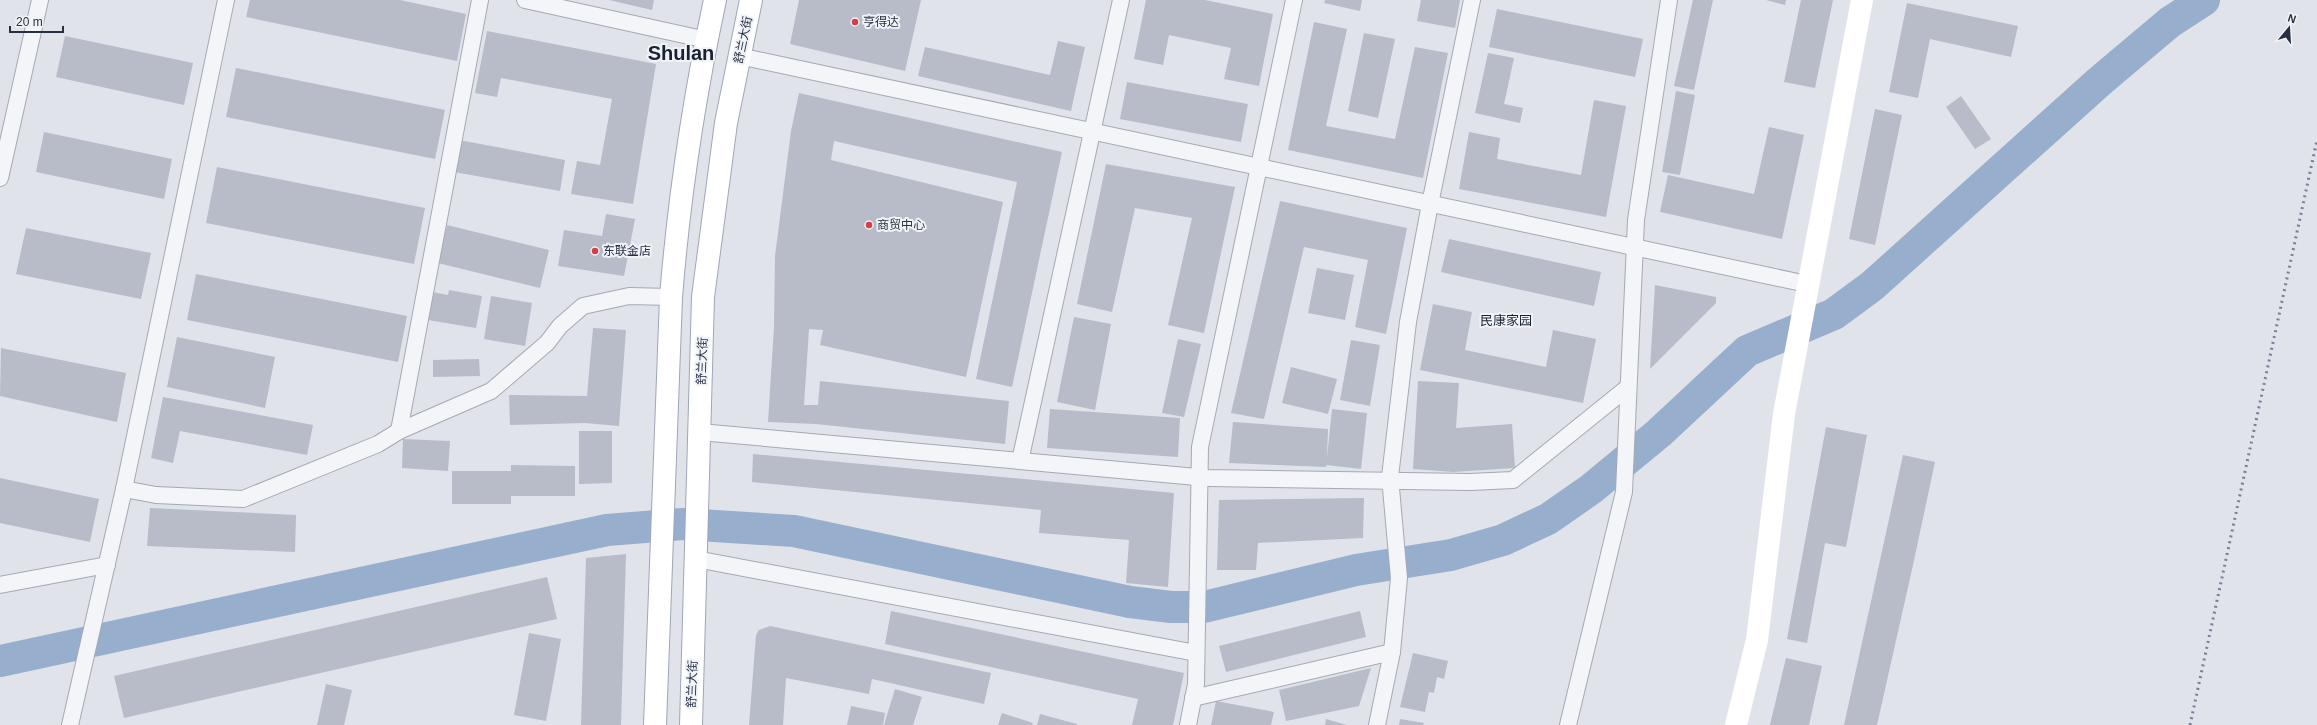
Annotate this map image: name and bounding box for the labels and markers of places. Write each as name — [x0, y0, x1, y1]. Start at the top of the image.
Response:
place label: 亨得达 — [863, 15, 899, 29]
marker: 亨得达 — [850, 17, 860, 27]
place label: 商贸中心 — [877, 218, 925, 232]
marker: 商贸中心 — [864, 220, 874, 230]
place label: 东联金店 — [603, 244, 651, 258]
marker: 东联金店 — [590, 246, 600, 256]

